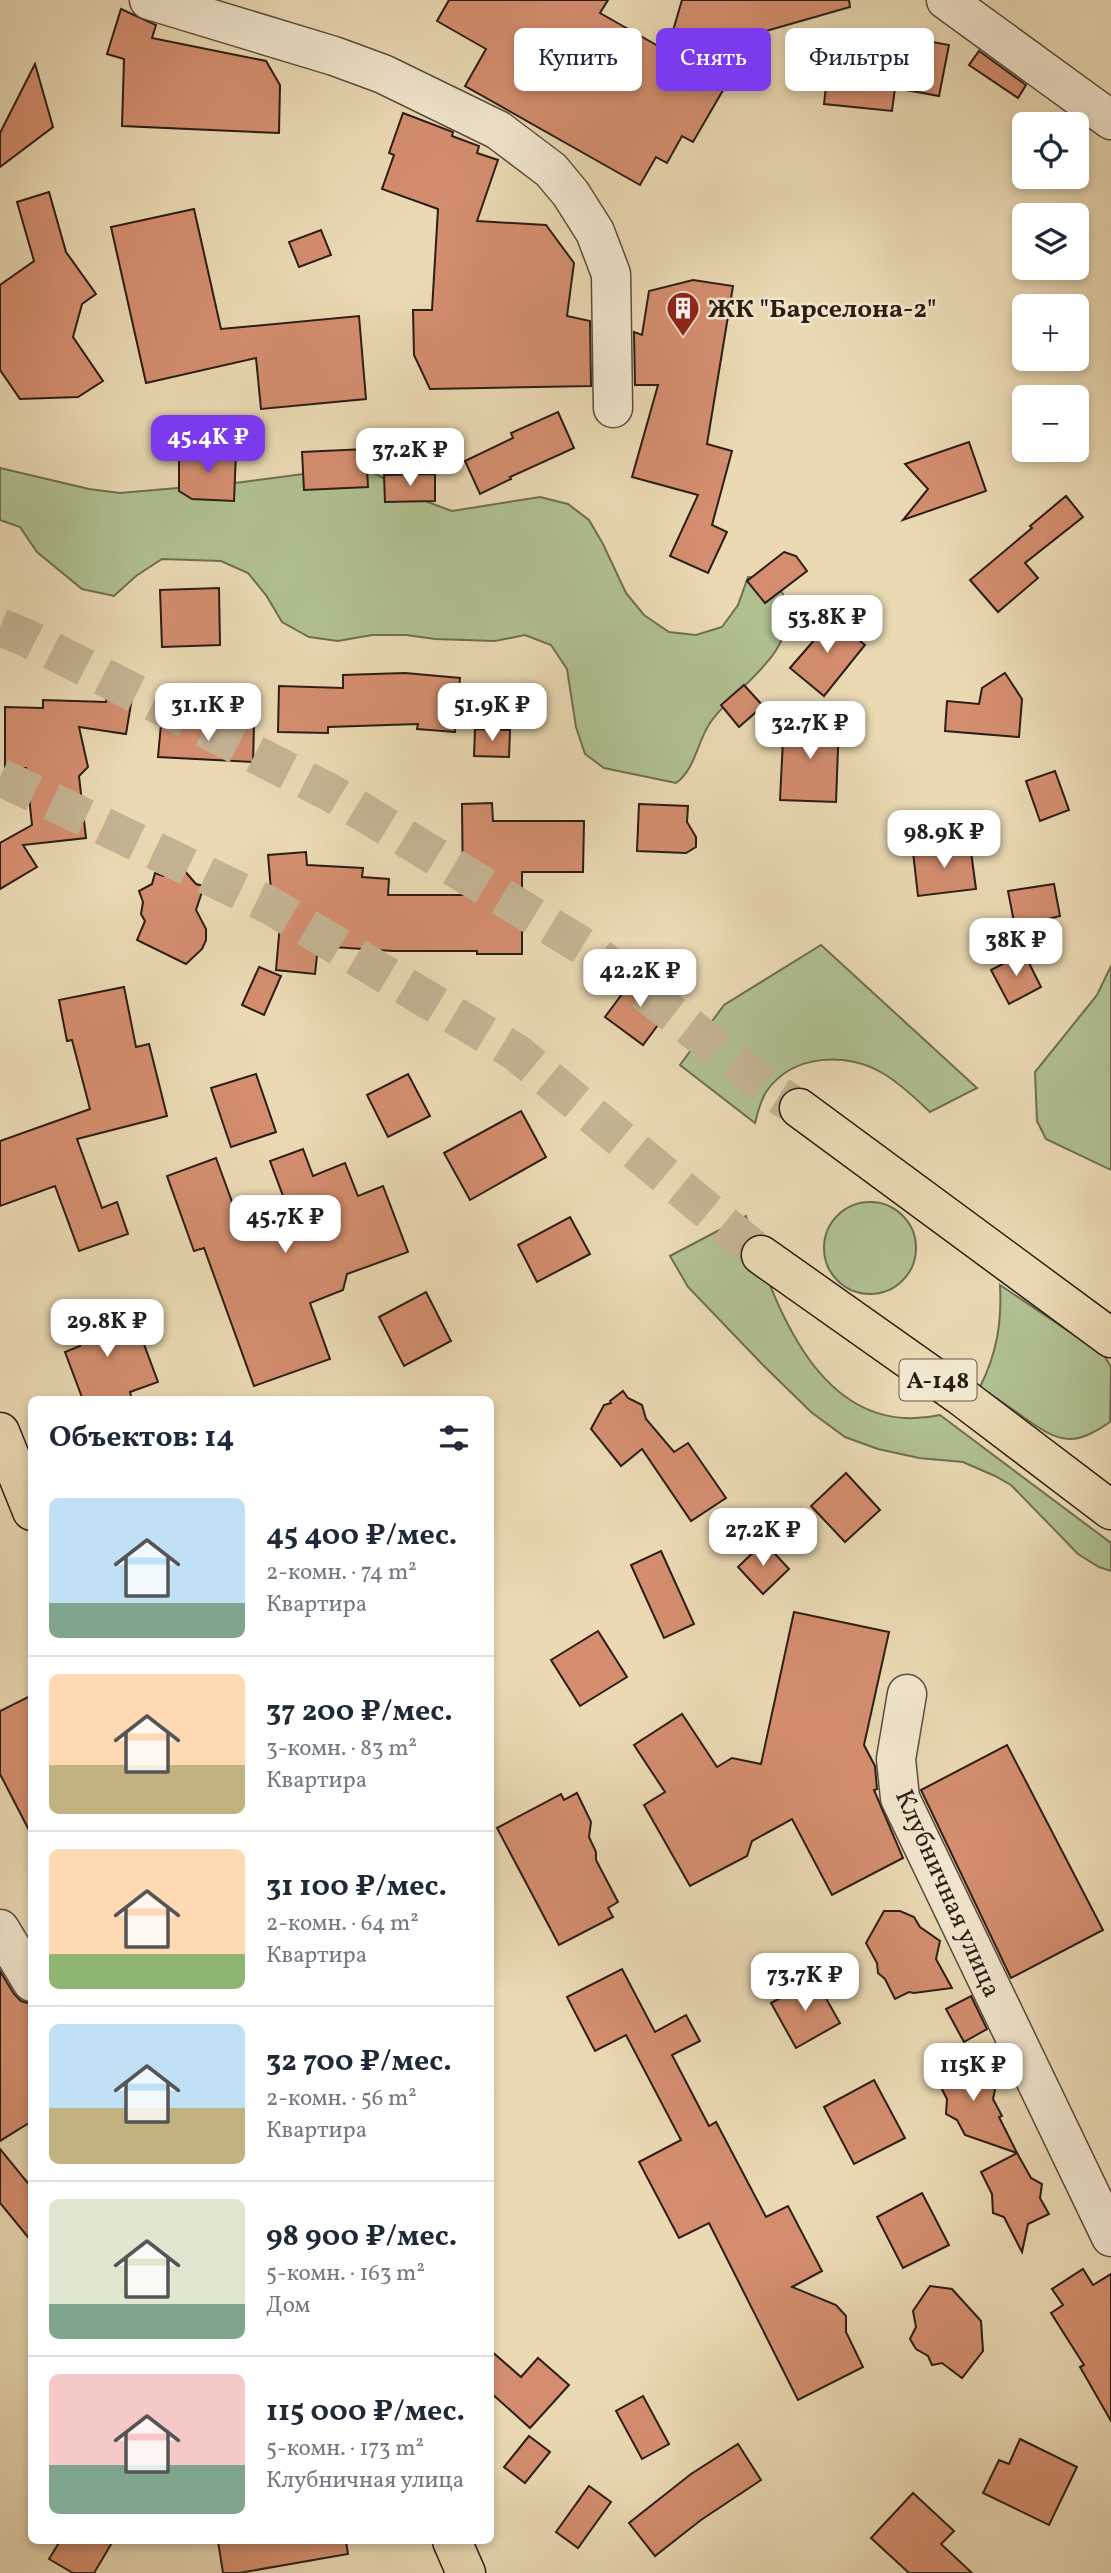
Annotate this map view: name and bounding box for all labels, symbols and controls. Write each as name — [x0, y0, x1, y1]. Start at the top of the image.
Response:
chip: Купить — [514, 28, 642, 91]
chip: Снять — [656, 28, 771, 91]
chip: Фильтры — [785, 28, 934, 91]
map controls — [1012, 112, 1089, 462]
button: locate — [1012, 112, 1089, 189]
button: layers — [1012, 203, 1089, 280]
building icon: ЖК "Барселона-2" — [664, 289, 702, 338]
place label: ЖК "Барселона-2" — [708, 292, 937, 328]
button: + — [1012, 294, 1089, 371]
button: − — [1012, 385, 1089, 462]
pin: 45.4K ₽ — [143, 416, 273, 475]
text: 45.4K ₽ — [167, 422, 249, 454]
pin: 37.2K ₽ — [345, 428, 475, 488]
text: 37.2K ₽ — [372, 435, 448, 467]
pin: 53.8K ₽ — [762, 596, 892, 655]
text: 53.8K ₽ — [788, 602, 866, 634]
pin: 31.1K ₽ — [143, 684, 273, 743]
pin: 51.9K ₽ — [427, 684, 557, 743]
text: 31.1K ₽ — [171, 690, 245, 722]
text: 51.9K ₽ — [454, 690, 530, 722]
pin: 32.7K ₽ — [745, 702, 875, 761]
text: 32.7K ₽ — [771, 708, 849, 740]
pin: 98.9K ₽ — [879, 810, 1009, 870]
text: 98.9K ₽ — [903, 817, 985, 849]
pin: 38K ₽ — [967, 918, 1065, 978]
text: 38K ₽ — [985, 925, 1047, 957]
pin: 42.2K ₽ — [575, 950, 705, 1009]
text: 42.2K ₽ — [599, 956, 681, 988]
pin: 45.7K ₽ — [220, 1196, 350, 1255]
text: 45.7K ₽ — [246, 1202, 324, 1234]
pin: 29.8K ₽ — [42, 1300, 172, 1359]
text: 29.8K ₽ — [67, 1306, 147, 1338]
road number: А-148 — [900, 1360, 976, 1400]
text: Объектов: 14 — [49, 1417, 234, 1459]
icon: filters — [435, 1419, 473, 1457]
pin: 27.2K ₽ — [698, 1508, 828, 1568]
text: 45 400 ₽/мес. — [266, 1515, 457, 1557]
text: 27.2K ₽ — [725, 1515, 801, 1547]
icon: home — [105, 1526, 189, 1610]
text: 2-комн. · 74 m² — [266, 1557, 417, 1589]
text: Квартира — [266, 1589, 367, 1621]
text: 37 200 ₽/мес. — [266, 1691, 453, 1733]
icon: home — [105, 1702, 189, 1786]
text: 3-комн. · 83 m² — [266, 1733, 417, 1765]
text: Квартира — [266, 1765, 367, 1797]
street label: Клубничная улица — [885, 1784, 1009, 2004]
text: 31 100 ₽/мес. — [266, 1866, 447, 1908]
icon: home — [105, 1877, 189, 1961]
text: 2-комн. · 64 m² — [266, 1908, 419, 1940]
text: Квартира — [266, 1940, 367, 1972]
pin: 73.7K ₽ — [740, 1954, 870, 2013]
text: 73.7K ₽ — [767, 1960, 843, 1992]
text: 32 700 ₽/мес. — [266, 2041, 452, 2083]
pin: 115K ₽ — [916, 2044, 1030, 2103]
text: 115K ₽ — [940, 2050, 1006, 2082]
icon: home — [105, 2052, 189, 2136]
text: 2-комн. · 56 m² — [266, 2083, 417, 2115]
text: Квартира — [266, 2115, 367, 2147]
text: 98 900 ₽/мес. — [266, 2216, 457, 2258]
icon: home — [105, 2227, 189, 2311]
text: 5-комн. · 163 m² — [266, 2258, 425, 2290]
text: Дом — [266, 2290, 310, 2322]
text: 115 000 ₽/мес. — [266, 2391, 465, 2433]
icon: home — [105, 2402, 189, 2486]
text: 5-комн. · 173 m² — [266, 2433, 424, 2465]
text: Клубничная улица — [266, 2465, 464, 2497]

